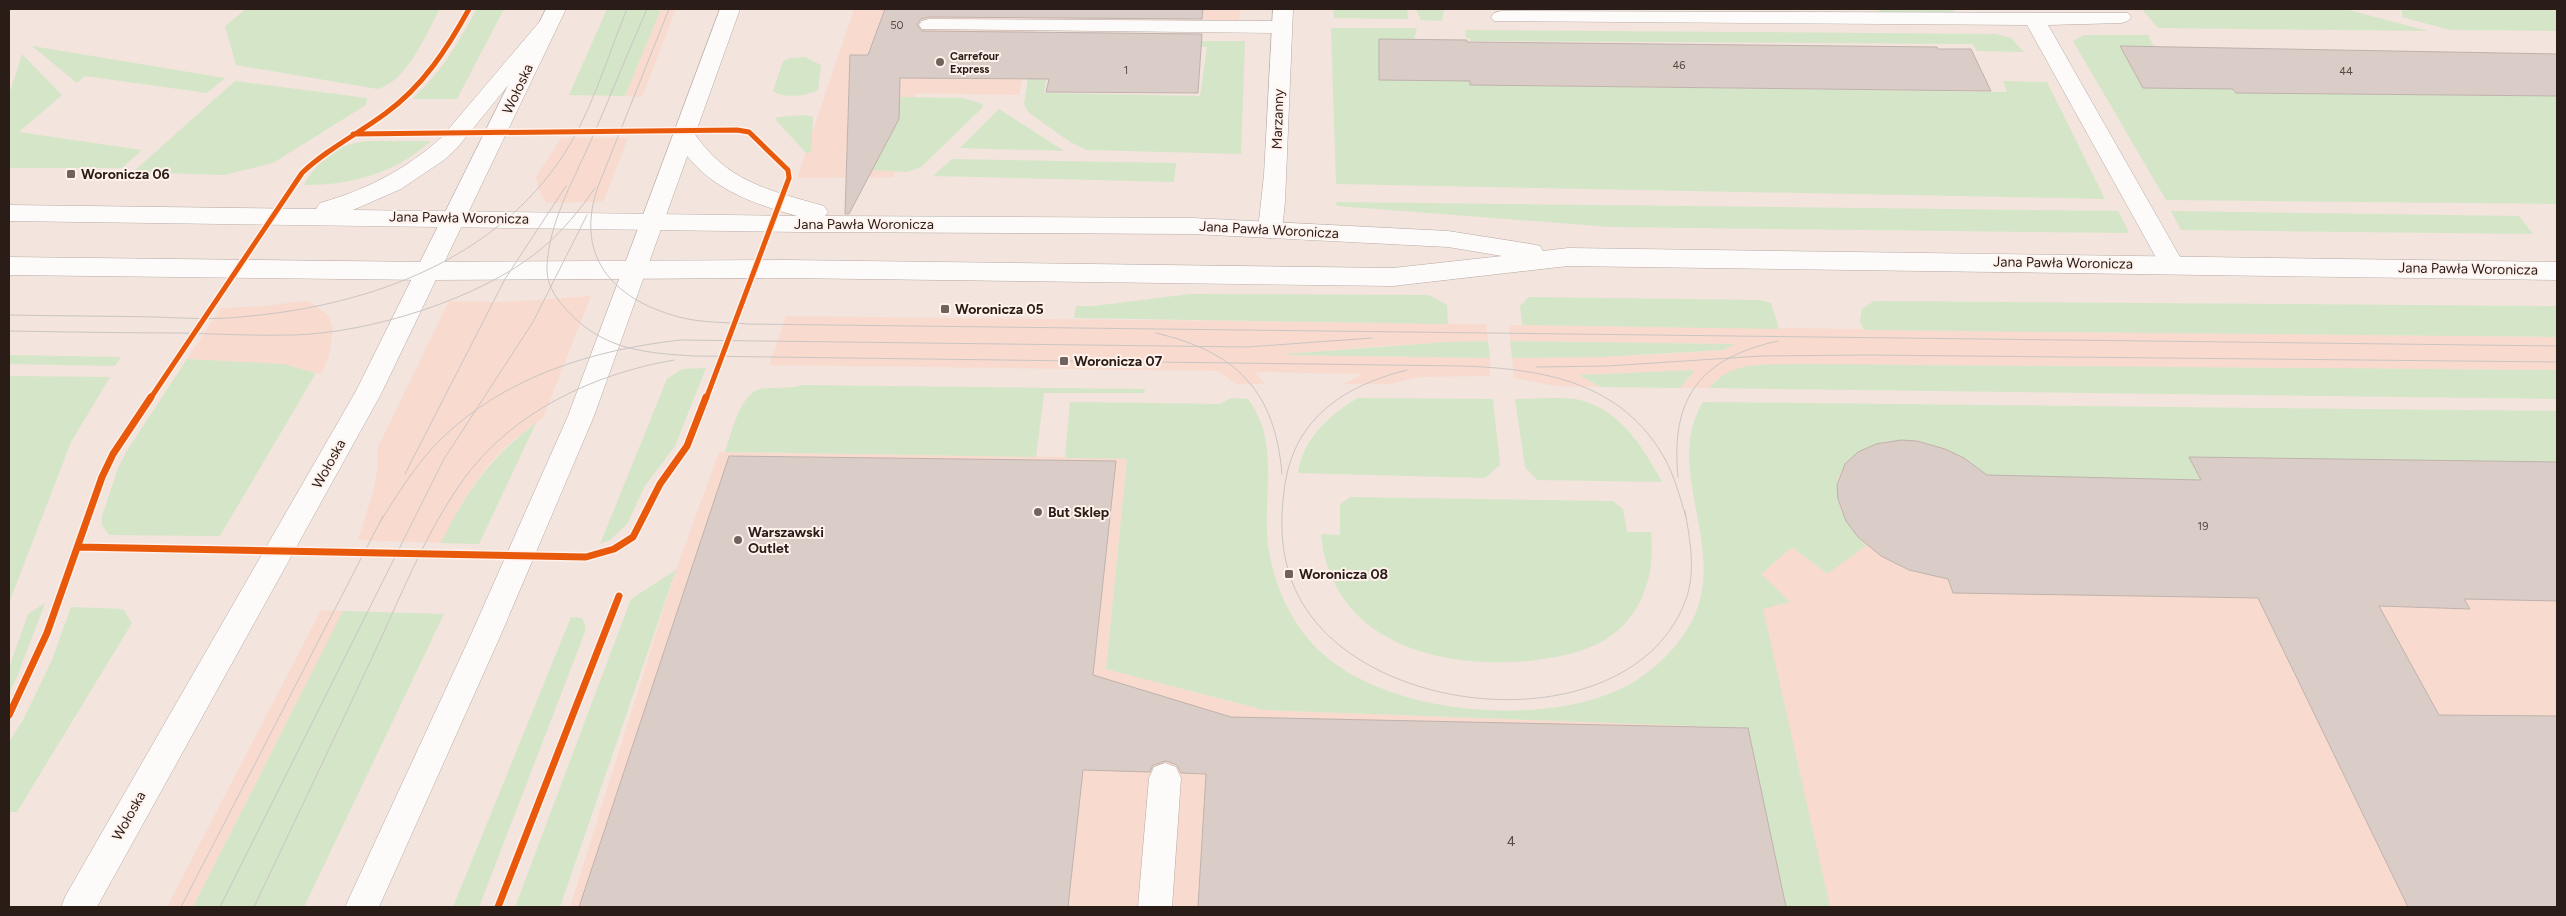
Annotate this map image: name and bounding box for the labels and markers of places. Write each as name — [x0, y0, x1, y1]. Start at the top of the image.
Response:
place label: Carrefour Express — [950, 50, 1000, 76]
marker: Carrefour Express — [934, 56, 946, 68]
place label: Woronicza 06 — [81, 166, 170, 183]
marker: Woronicza 06 — [65, 168, 77, 180]
place label: Woronicza 05 — [955, 301, 1044, 318]
marker: Woronicza 05 — [939, 303, 951, 315]
place label: Woronicza 07 — [1074, 353, 1163, 370]
marker: Woronicza 07 — [1058, 355, 1070, 367]
place label: But Sklep — [1048, 504, 1109, 521]
marker: But Sklep — [1032, 506, 1044, 518]
place label: Warszawski Outlet — [748, 524, 824, 557]
marker: Warszawski Outlet — [732, 534, 744, 546]
place label: Woronicza 08 — [1299, 566, 1388, 583]
marker: Woronicza 08 — [1283, 568, 1295, 580]

